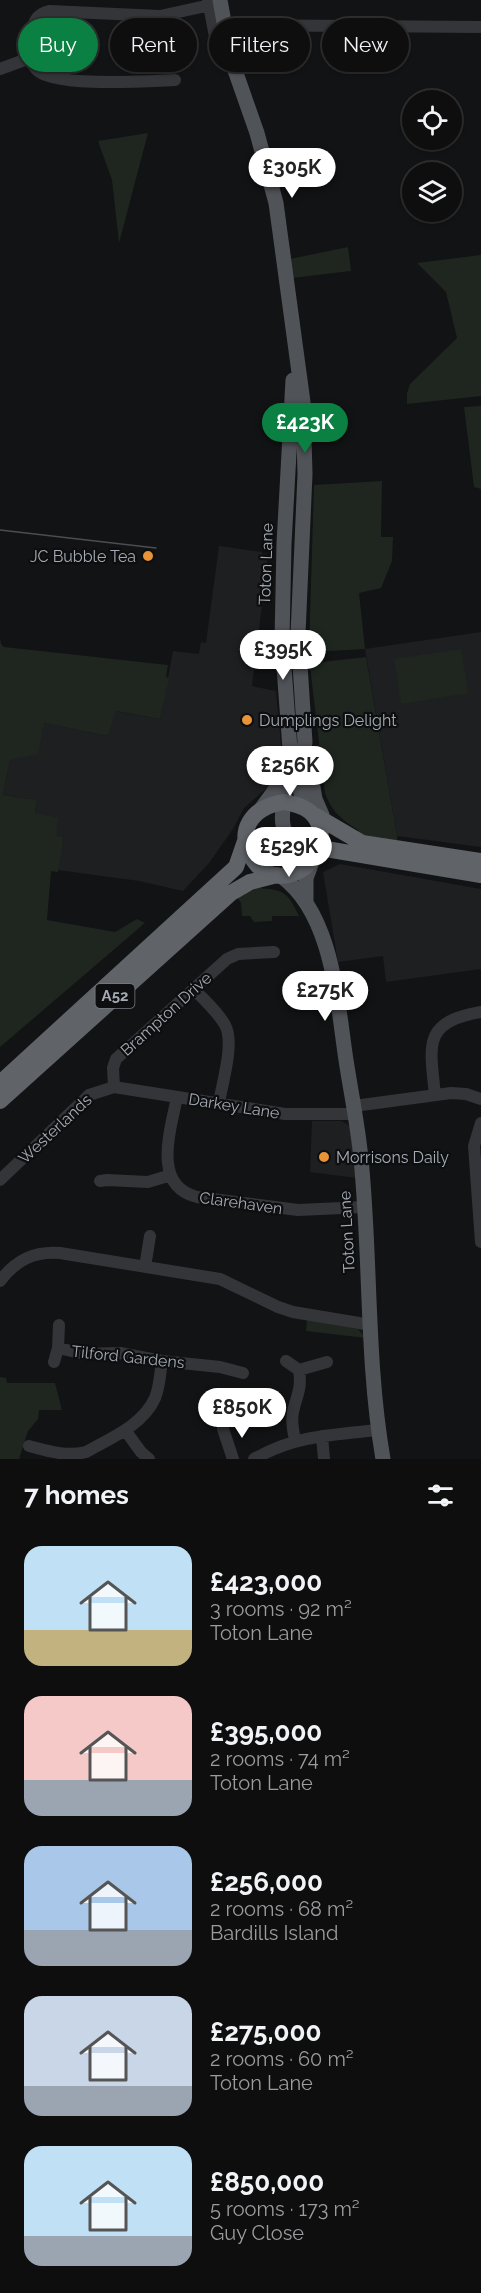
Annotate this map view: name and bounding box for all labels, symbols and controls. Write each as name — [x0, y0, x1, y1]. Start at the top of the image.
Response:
chip: Buy — [18, 18, 98, 72]
chip: Rent — [110, 18, 197, 72]
chip: Filters — [209, 18, 310, 72]
chip: New — [322, 18, 409, 72]
map controls — [402, 90, 462, 222]
button: locate — [402, 90, 462, 150]
pin: £305K — [250, 148, 334, 199]
text: £305K — [263, 155, 321, 179]
button: layers — [402, 162, 462, 222]
pin: £423K — [263, 403, 347, 454]
text: £423K — [276, 410, 334, 434]
street label: Toton Lane — [255, 523, 277, 605]
place label: JC Bubble Tea — [30, 547, 136, 566]
marker: JC Bubble Tea — [141, 549, 155, 563]
pin: £395K — [241, 630, 325, 681]
text: £395K — [254, 637, 312, 661]
place label: Dumplings Delight — [259, 711, 397, 730]
marker: Dumplings Delight — [240, 713, 254, 727]
pin: £256K — [248, 746, 332, 797]
text: £256K — [261, 753, 319, 777]
pin: £529K — [247, 827, 331, 878]
text: £529K — [260, 834, 318, 858]
street label: Brampton Drive — [117, 968, 215, 1060]
pin: £275K — [283, 971, 367, 1022]
text: £275K — [296, 978, 354, 1002]
road number: A52 — [96, 984, 134, 1008]
street label: Darkey Lane — [187, 1089, 281, 1123]
street label: Westerlands — [14, 1090, 96, 1168]
place label: Morrisons Daily — [336, 1148, 449, 1167]
marker: Morrisons Daily — [317, 1150, 331, 1164]
street label: Clarehaven — [198, 1188, 284, 1218]
street label: Toton Lane — [335, 1190, 359, 1274]
street label: Tilford Gardens — [71, 1342, 186, 1372]
pin: £850K — [200, 1388, 284, 1439]
text: £850K — [212, 1395, 272, 1419]
icon: filters — [424, 1479, 457, 1512]
text: 7 homes — [24, 1480, 129, 1510]
text: £423,000 — [210, 1567, 322, 1597]
icon: home — [72, 1570, 144, 1642]
text: 3 rooms · 92 m² — [210, 1597, 352, 1621]
text: Toton Lane — [210, 1621, 313, 1645]
text: £395,000 — [210, 1717, 322, 1747]
icon: home — [72, 1720, 144, 1792]
text: 2 rooms · 74 m² — [210, 1747, 350, 1771]
text: Toton Lane — [210, 1771, 313, 1795]
text: £256,000 — [210, 1867, 323, 1897]
icon: home — [72, 1870, 144, 1942]
text: 2 rooms · 68 m² — [210, 1897, 353, 1921]
text: Bardills Island — [210, 1921, 338, 1945]
text: £275,000 — [210, 2017, 321, 2047]
icon: home — [72, 2020, 144, 2092]
text: 2 rooms · 60 m² — [210, 2047, 354, 2071]
text: Toton Lane — [210, 2071, 313, 2095]
text: £850,000 — [210, 2167, 324, 2197]
icon: home — [72, 2170, 144, 2242]
text: 5 rooms · 173 m² — [210, 2197, 360, 2221]
text: Guy Close — [210, 2221, 304, 2245]

